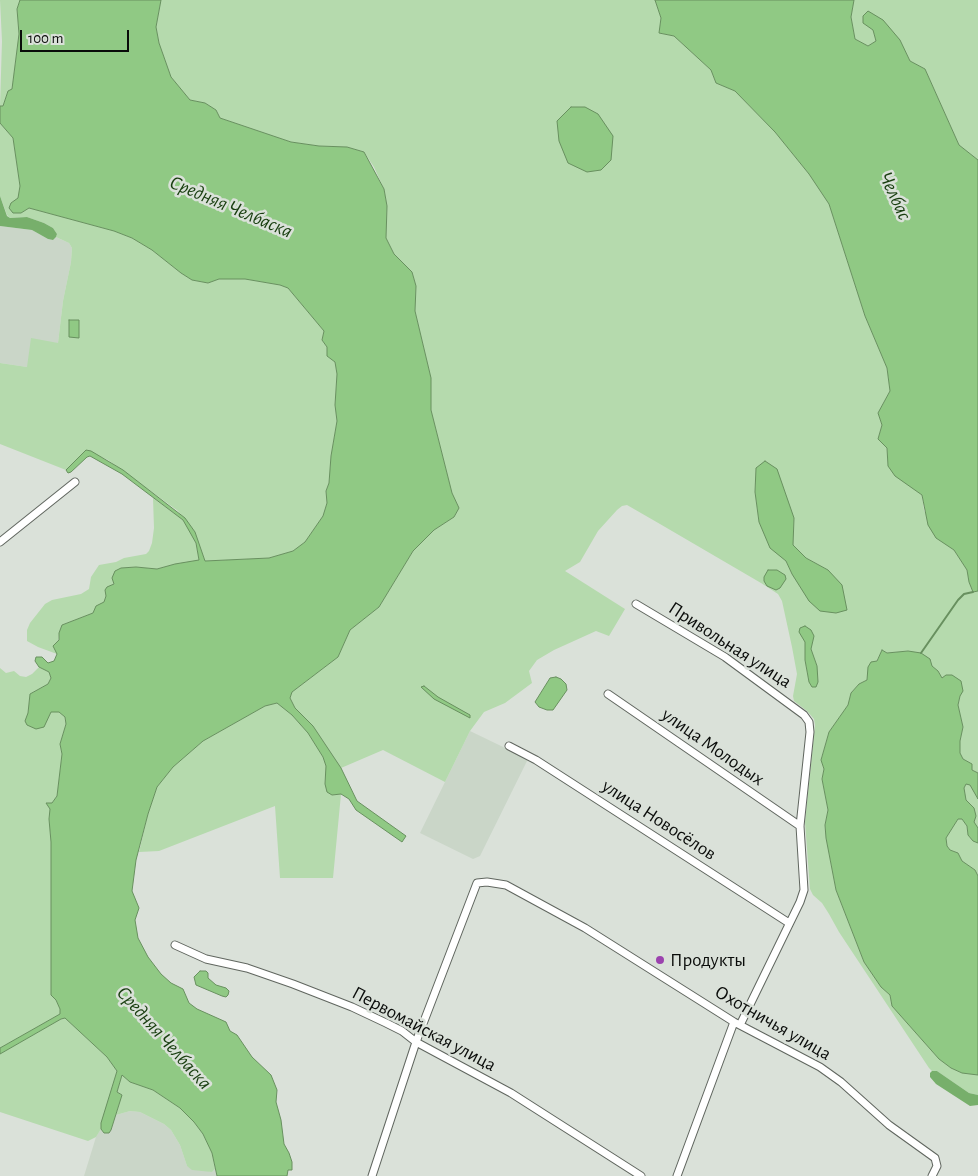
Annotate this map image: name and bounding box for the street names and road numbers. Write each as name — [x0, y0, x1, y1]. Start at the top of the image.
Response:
street label: Привольная улица — [664, 597, 796, 693]
street label: улица Молодых — [657, 703, 769, 791]
street label: улица Новосёлов — [598, 775, 720, 865]
street label: Охотничья улица — [711, 980, 835, 1066]
street label: Первомайская улица — [348, 981, 500, 1077]

